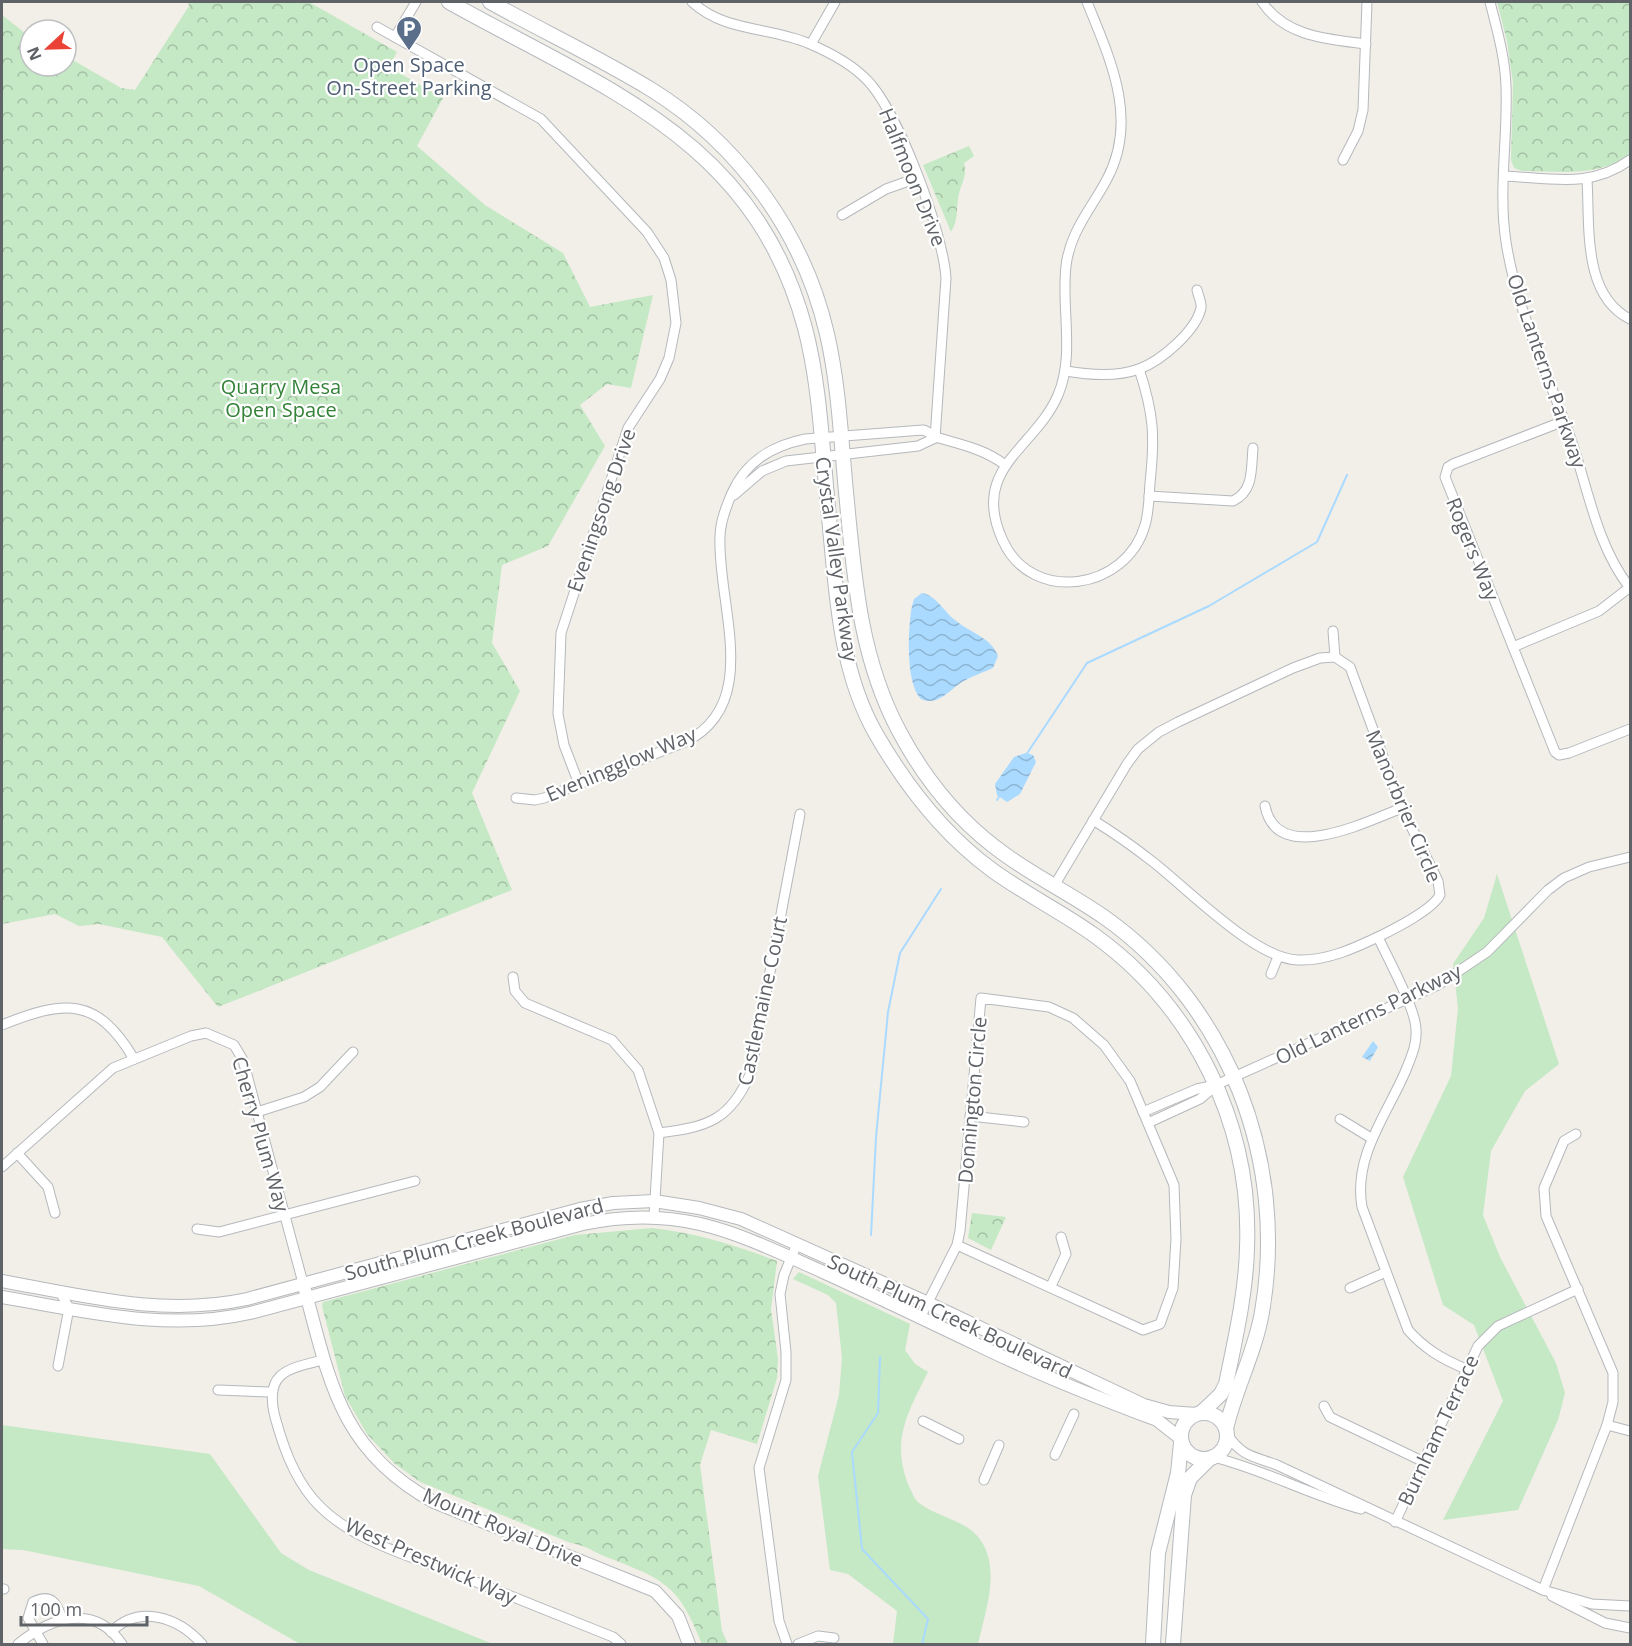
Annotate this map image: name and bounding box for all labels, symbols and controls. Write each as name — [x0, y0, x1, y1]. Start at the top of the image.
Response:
parking icon: Open Space On-Street Parking — [394, 14, 424, 52]
north arrow — [18, 18, 78, 78]
text: N — [21, 43, 47, 64]
place label: Open Space On-Street Parking — [326, 51, 492, 101]
street label: Halfmoon Drive — [873, 104, 953, 250]
street label: Old Lanterns Parkway — [1501, 270, 1593, 473]
park label: Quarry Mesa Open Space — [221, 373, 341, 423]
street label: Eveningsong Drive — [560, 424, 642, 596]
street label: Crystal Valley Parkway — [809, 455, 865, 664]
street label: Rogers Way — [1440, 493, 1506, 605]
street label: Eveningglow Way — [542, 720, 701, 808]
street label: Manorbrier Circle — [1360, 726, 1448, 886]
street label: Castlemaine Court — [731, 914, 793, 1088]
street label: Old Lanterns Parkway — [1270, 957, 1466, 1071]
street label: Donnington Circle — [951, 1015, 993, 1185]
street label: Cherry Plum Way — [226, 1053, 296, 1216]
street label: South Plum Creek Boulevard — [342, 1191, 606, 1287]
street label: South Plum Creek Boulevard — [823, 1247, 1077, 1385]
street label: Burnham Terrace — [1391, 1350, 1485, 1510]
street label: Mount Royal Drive — [419, 1481, 587, 1573]
street label: West Prestwick Way — [341, 1511, 522, 1611]
scale bar — [21, 1589, 147, 1627]
text: 100 m — [30, 1597, 82, 1621]

